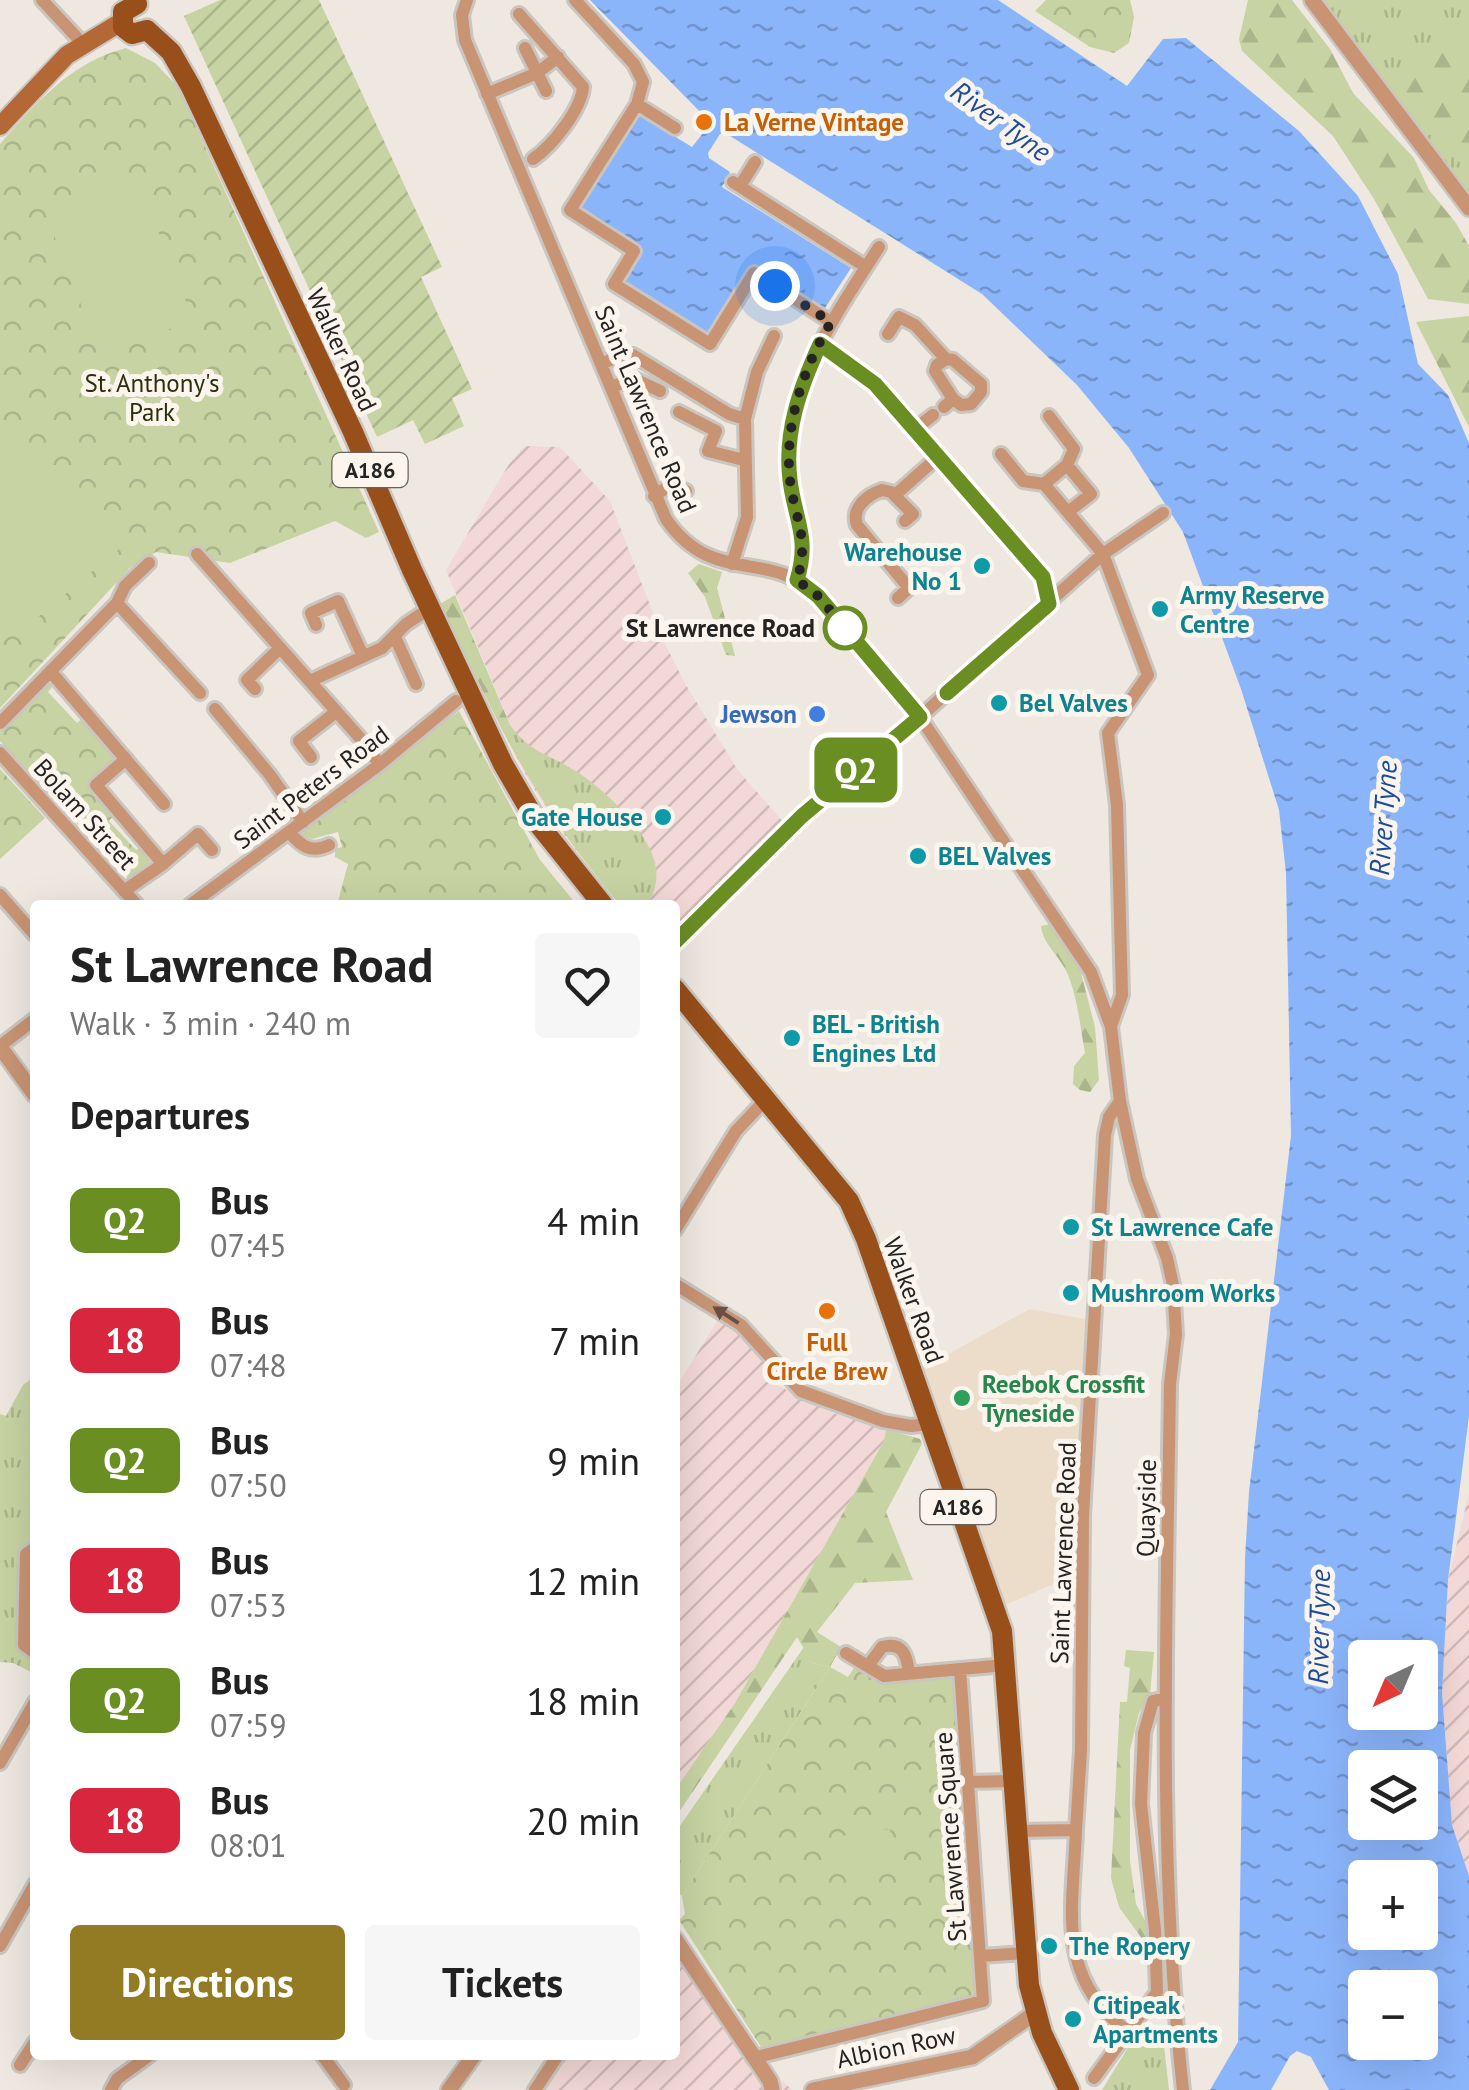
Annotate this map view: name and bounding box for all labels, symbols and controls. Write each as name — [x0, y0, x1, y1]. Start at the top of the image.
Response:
water label: River Tyne — [944, 72, 1059, 169]
place label: La Verne Vintage — [724, 106, 904, 138]
marker: La Verne Vintage — [693, 111, 715, 133]
your location — [750, 261, 800, 311]
street label: Walker Road — [300, 283, 384, 417]
street label: Saint Lawrence Road — [588, 300, 704, 518]
park label: St. Anthony's Park — [84, 367, 220, 428]
road number: A186 — [332, 453, 408, 487]
place label: Warehouse No 1 — [844, 536, 962, 597]
marker: Warehouse No 1 — [971, 555, 993, 577]
place label: Army Reserve Centre — [1180, 579, 1324, 640]
marker: Army Reserve Centre — [1149, 598, 1171, 620]
marker: St Lawrence Road — [824, 607, 866, 649]
place label: St Lawrence Road — [626, 612, 815, 644]
place label: Bel Valves — [1019, 687, 1128, 719]
marker: Bel Valves — [988, 692, 1010, 714]
place label: Jewson — [719, 698, 797, 730]
marker: Jewson — [806, 703, 828, 725]
street label: Saint Peters Road — [227, 718, 395, 856]
line badge: Q2 — [811, 738, 901, 802]
text: Q2 — [834, 747, 878, 793]
street label: Bolam Street — [27, 752, 144, 877]
water label: River Tyne — [1360, 759, 1405, 877]
place label: Gate House — [521, 801, 643, 833]
marker: Gate House — [652, 806, 674, 828]
place label: BEL Valves — [938, 840, 1051, 872]
marker: BEL Valves — [907, 845, 929, 867]
text: St Lawrence Road — [70, 933, 433, 995]
button: heart — [535, 933, 640, 1038]
text: Walk · 3 min · 240 m — [70, 1002, 351, 1044]
place label: BEL - British Engines Ltd — [812, 1008, 940, 1069]
marker: BEL - British Engines Ltd — [781, 1027, 803, 1049]
text: Departures — [70, 1090, 250, 1139]
text: Bus — [210, 1175, 269, 1224]
text: 4 min — [547, 1196, 640, 1245]
text: Q2 — [103, 1197, 147, 1243]
place label: St Lawrence Cafe — [1091, 1211, 1273, 1243]
marker: St Lawrence Cafe — [1060, 1216, 1082, 1238]
text: 07:45 — [210, 1224, 287, 1266]
street label: Walker Road — [876, 1233, 952, 1367]
place label: Mushroom Works — [1091, 1277, 1275, 1309]
marker: Mushroom Works — [1060, 1282, 1082, 1304]
text: Bus — [210, 1295, 269, 1344]
marker: Full Circle Brew — [816, 1300, 838, 1322]
one-way arrow — [712, 1306, 739, 1325]
text: 7 min — [549, 1316, 640, 1365]
text: 18 — [105, 1317, 145, 1363]
place label: Full Circle Brew — [767, 1326, 888, 1387]
text: 07:48 — [210, 1344, 287, 1386]
place label: Reebok Crossfit Tyneside — [982, 1368, 1145, 1429]
marker: Reebok Crossfit Tyneside — [951, 1387, 973, 1409]
text: Bus — [210, 1415, 269, 1464]
text: 9 min — [547, 1436, 640, 1485]
text: Q2 — [103, 1437, 147, 1483]
street label: Saint Lawrence Road — [1043, 1441, 1083, 1665]
street label: Quayside — [1129, 1459, 1163, 1557]
text: 07:50 — [210, 1464, 287, 1506]
road number: A186 — [920, 1490, 996, 1524]
text: Bus — [210, 1535, 269, 1584]
text: 12 min — [527, 1556, 640, 1605]
text: 18 — [105, 1557, 145, 1603]
water label: River Tyne — [1299, 1569, 1338, 1685]
text: 07:53 — [210, 1584, 287, 1626]
north arrow — [1348, 1640, 1438, 1730]
map controls — [1348, 1640, 1438, 2060]
text: Bus — [210, 1655, 269, 1704]
text: 18 min — [527, 1676, 640, 1725]
text: Q2 — [103, 1677, 147, 1723]
text: 07:59 — [210, 1704, 287, 1746]
street label: St Lawrence Square — [927, 1731, 973, 1943]
button: layers — [1348, 1750, 1438, 1840]
text: Bus — [210, 1775, 269, 1824]
text: 20 min — [527, 1796, 640, 1845]
text: 18 — [105, 1797, 145, 1843]
text: 08:01 — [210, 1824, 287, 1866]
button: + — [1348, 1860, 1438, 1950]
button: Directions — [70, 1925, 345, 2040]
button: Tickets — [365, 1925, 640, 2040]
place label: The Ropery — [1069, 1930, 1191, 1962]
marker: The Ropery — [1038, 1935, 1060, 1957]
button: − — [1348, 1970, 1438, 2060]
place label: Citipeak Apartments — [1093, 1989, 1218, 2050]
marker: Citipeak Apartments — [1062, 2008, 1084, 2030]
street label: Albion Row — [833, 2019, 959, 2075]

